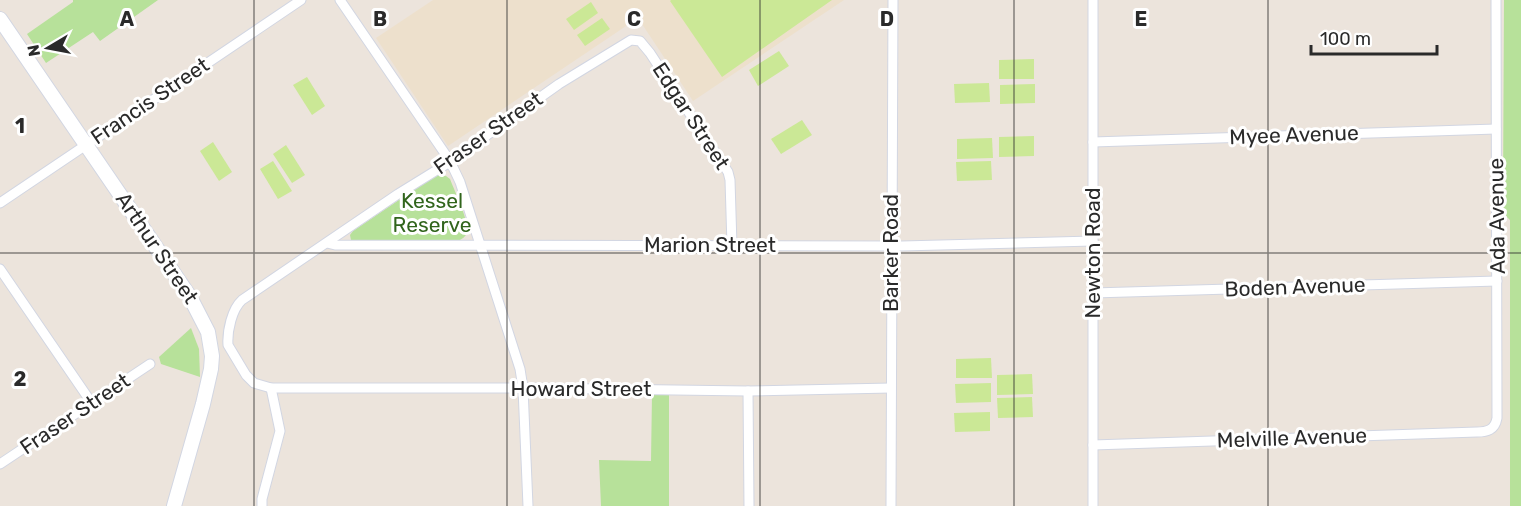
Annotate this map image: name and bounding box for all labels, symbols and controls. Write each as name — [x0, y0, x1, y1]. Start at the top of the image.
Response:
text: A — [120, 7, 135, 31]
text: B — [373, 7, 387, 31]
text: C — [627, 7, 641, 31]
text: D — [880, 7, 894, 31]
text: E — [1135, 7, 1147, 31]
north arrow — [18, 18, 78, 78]
scale bar — [1311, 18, 1437, 56]
text: 100 m — [1320, 28, 1371, 50]
text: N — [23, 43, 44, 58]
street label: Francis Street — [86, 52, 214, 149]
street label: Edgar Street — [648, 58, 735, 174]
street label: Fraser Street — [428, 86, 547, 179]
text: 1 — [15, 114, 25, 138]
street label: Myee Avenue — [1229, 120, 1359, 149]
street label: Ada Avenue — [1483, 158, 1510, 274]
street label: Arthur Street — [111, 187, 204, 308]
park label: Kessel Reserve — [393, 188, 471, 237]
street label: Newton Road — [1080, 188, 1105, 318]
street label: Barker Road — [878, 194, 903, 312]
street label: Marion Street — [644, 232, 776, 257]
street label: Boden Avenue — [1224, 272, 1366, 301]
text: 2 — [14, 367, 27, 391]
street label: Fraser Street — [15, 368, 134, 460]
street label: Howard Street — [511, 376, 651, 401]
street label: Melville Avenue — [1216, 422, 1368, 453]

